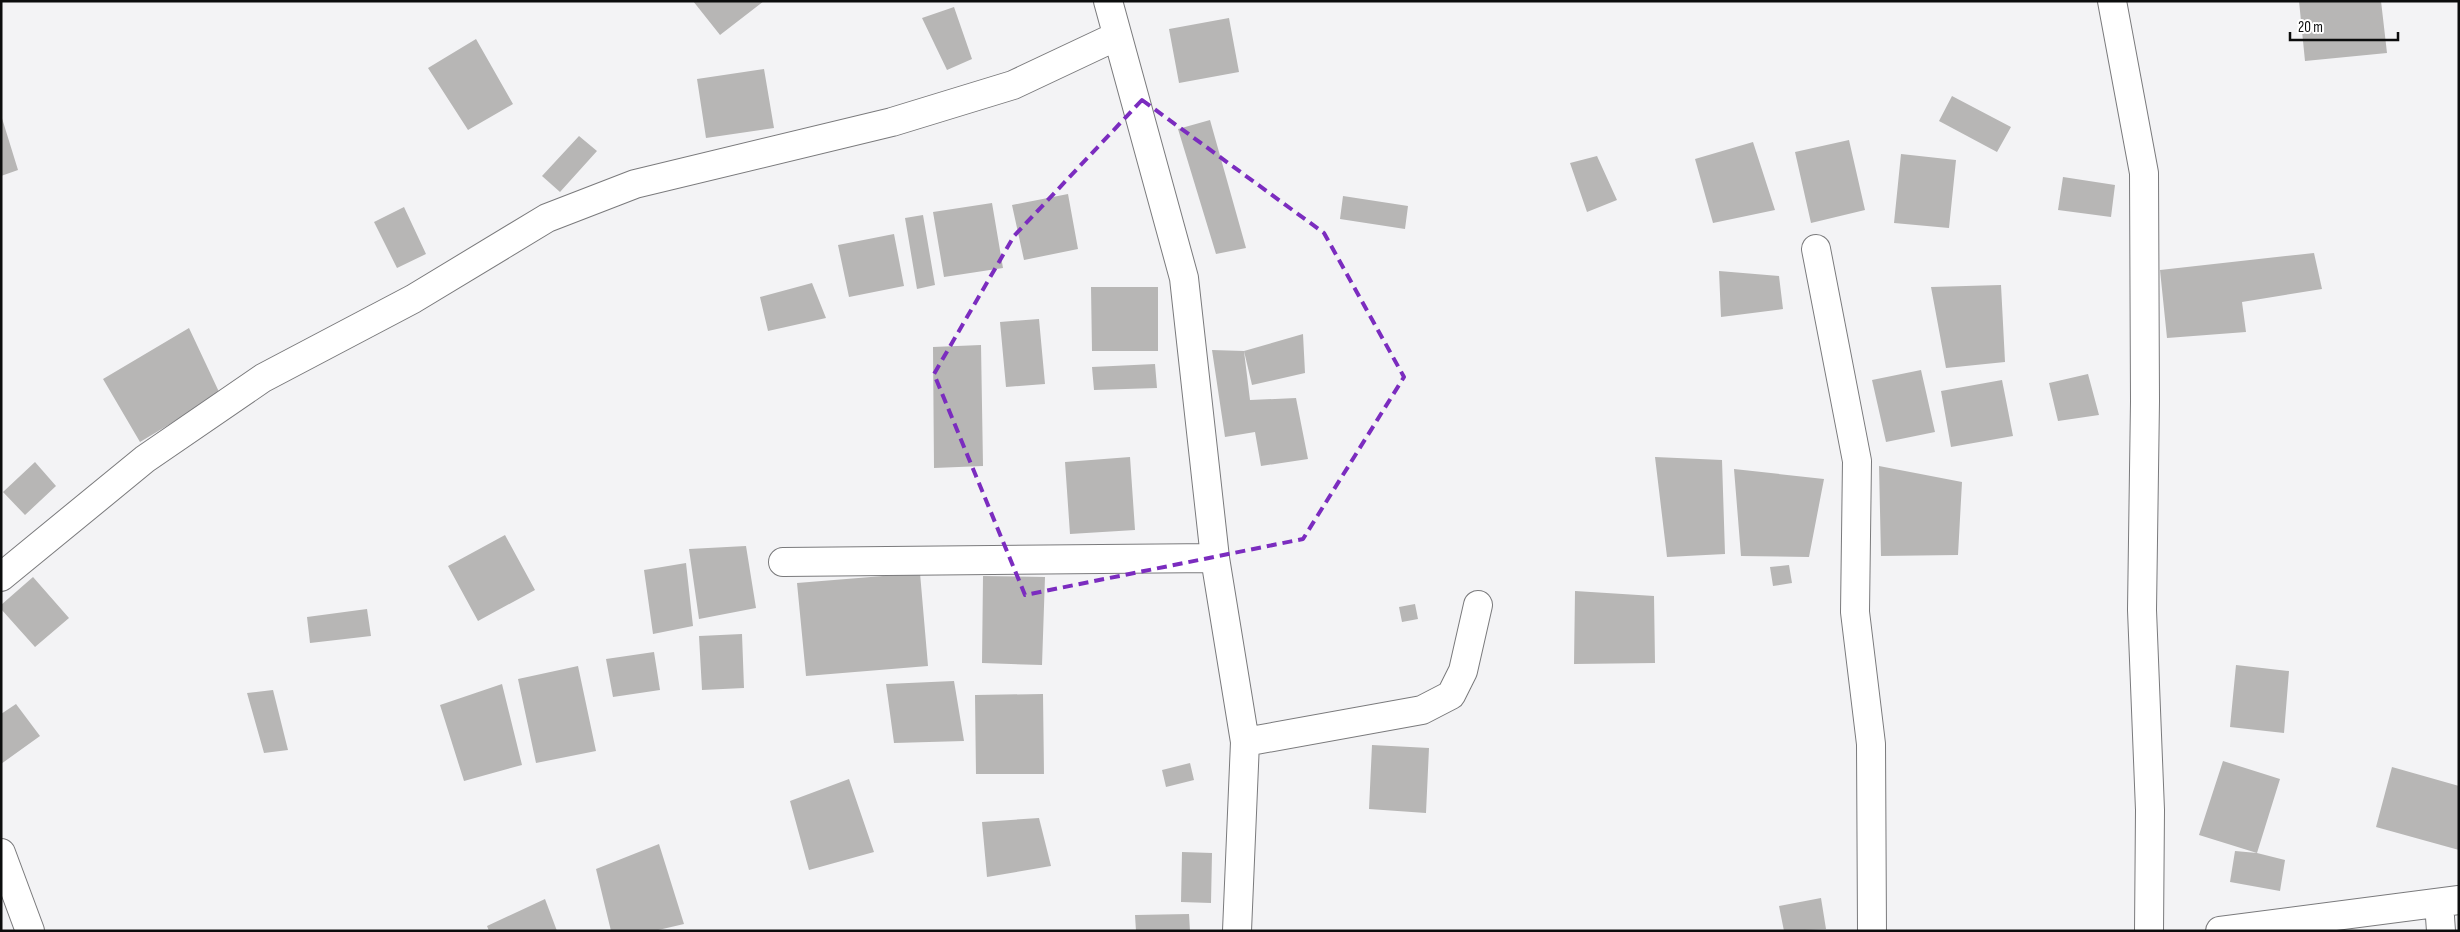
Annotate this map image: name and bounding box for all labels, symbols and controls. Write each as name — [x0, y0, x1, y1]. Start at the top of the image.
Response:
scale bar — [2290, 10, 2398, 42]
text: 20 m — [2298, 18, 2323, 37]

